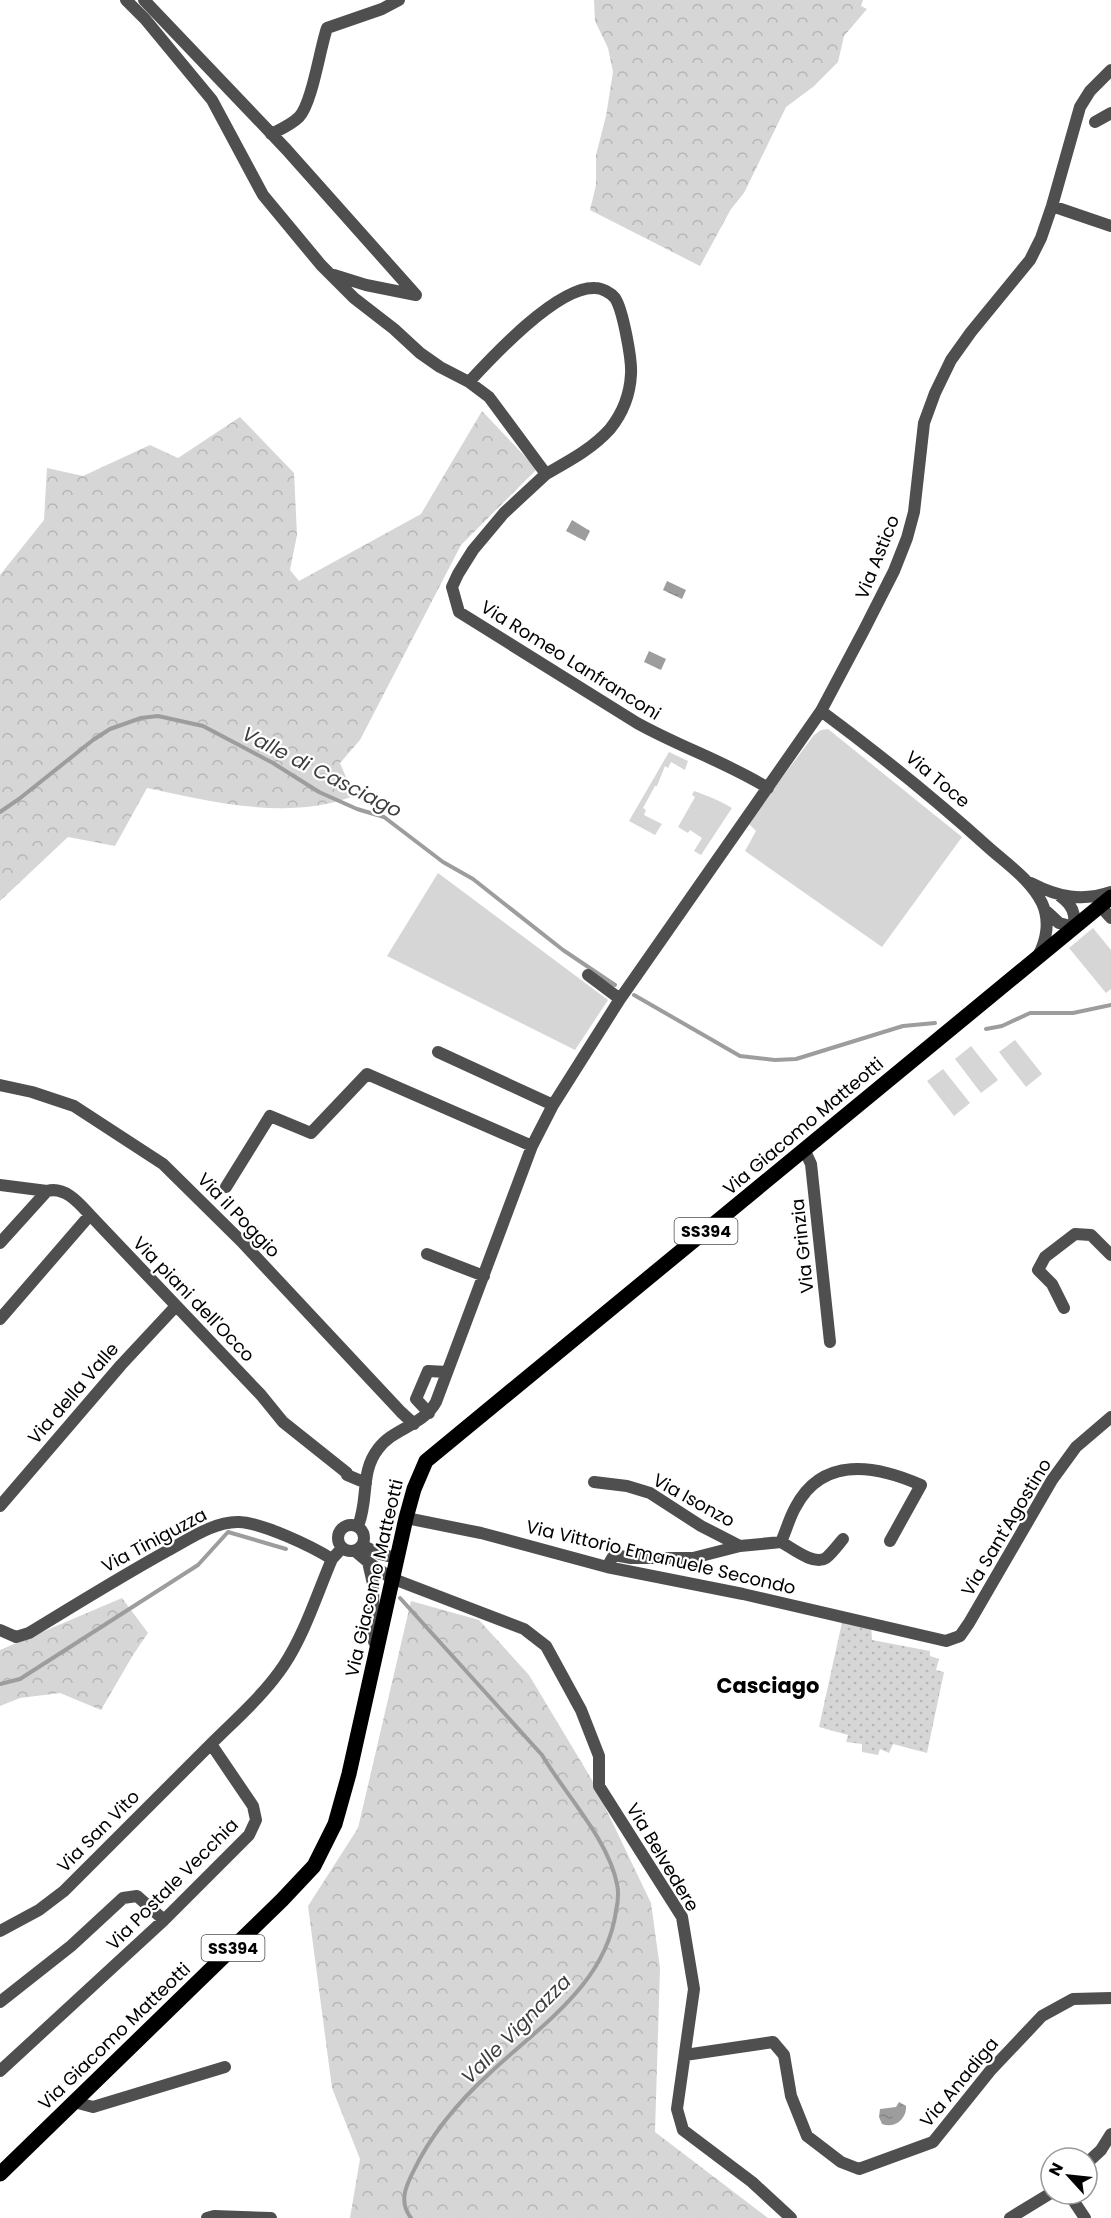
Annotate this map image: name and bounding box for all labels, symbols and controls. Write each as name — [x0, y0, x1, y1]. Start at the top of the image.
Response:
street label: Via Astico — [849, 511, 905, 603]
street label: Via Romeo Lanfranconi — [476, 594, 666, 726]
water label: Valle di Casciago — [237, 720, 407, 824]
street label: Via Toce — [901, 745, 975, 813]
street label: Via Giacomo Matteotti — [717, 1051, 889, 1201]
street label: Via il Poggio — [192, 1167, 286, 1263]
street label: Via Grinzia — [785, 1197, 819, 1295]
road number: SS394 — [674, 1218, 738, 1244]
street label: Via piani dell'Occo — [127, 1231, 261, 1367]
street label: Via della Valle — [22, 1337, 124, 1449]
street label: Via Sant'Agostino — [955, 1453, 1057, 1601]
street label: Via Isonzo — [649, 1467, 739, 1533]
street label: Via Giacomo Matteotti — [339, 1477, 409, 1679]
street label: Via Tiniguzza — [97, 1502, 211, 1578]
street label: Via Vittorio Emanuele Secondo — [524, 1514, 798, 1600]
district label: Casciago — [717, 1671, 819, 1700]
street label: Via San Vito — [51, 1784, 145, 1878]
street label: Via Belvedere — [621, 1798, 705, 1916]
street label: Via Postale Vecchia — [100, 1812, 244, 1956]
road number: SS394 — [202, 1935, 264, 1961]
street label: Via Giacomo Matteotti — [32, 1957, 196, 2115]
water label: Valle Vignazza — [455, 1968, 577, 2090]
street label: Via Anadiga — [914, 2032, 1004, 2132]
north arrow — [1039, 2146, 1099, 2206]
text: N — [1043, 2159, 1069, 2180]

